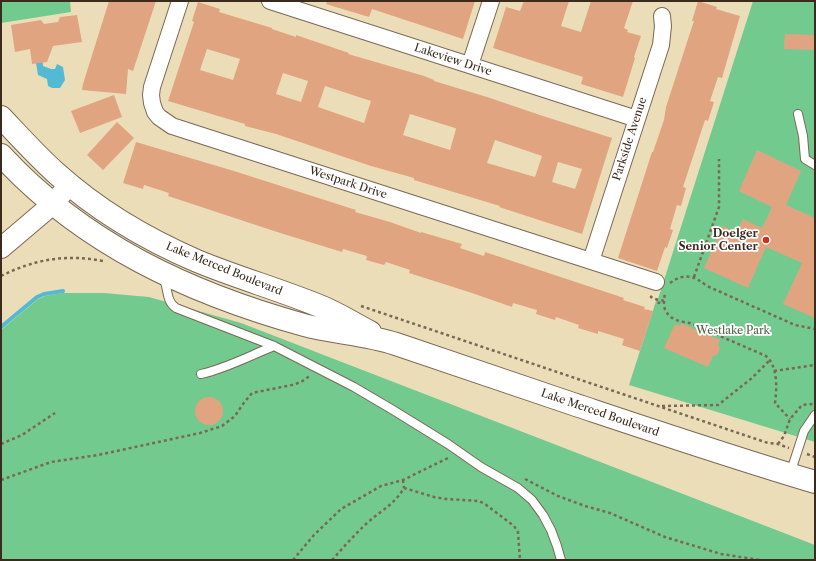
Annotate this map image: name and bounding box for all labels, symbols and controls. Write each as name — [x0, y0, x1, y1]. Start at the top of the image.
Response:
street label: Lakeview Drive — [413, 41, 493, 79]
street label: Parkside Avenue — [610, 96, 650, 182]
street label: Westpark Drive — [307, 164, 389, 202]
place label: Doelger Senior Center — [679, 227, 758, 253]
marker: Doelger Senior Center — [761, 235, 771, 245]
street label: Lake Merced Boulevard — [164, 240, 284, 298]
park label: Westlake Park — [696, 324, 770, 338]
street label: Lake Merced Boulevard — [539, 387, 661, 439]

